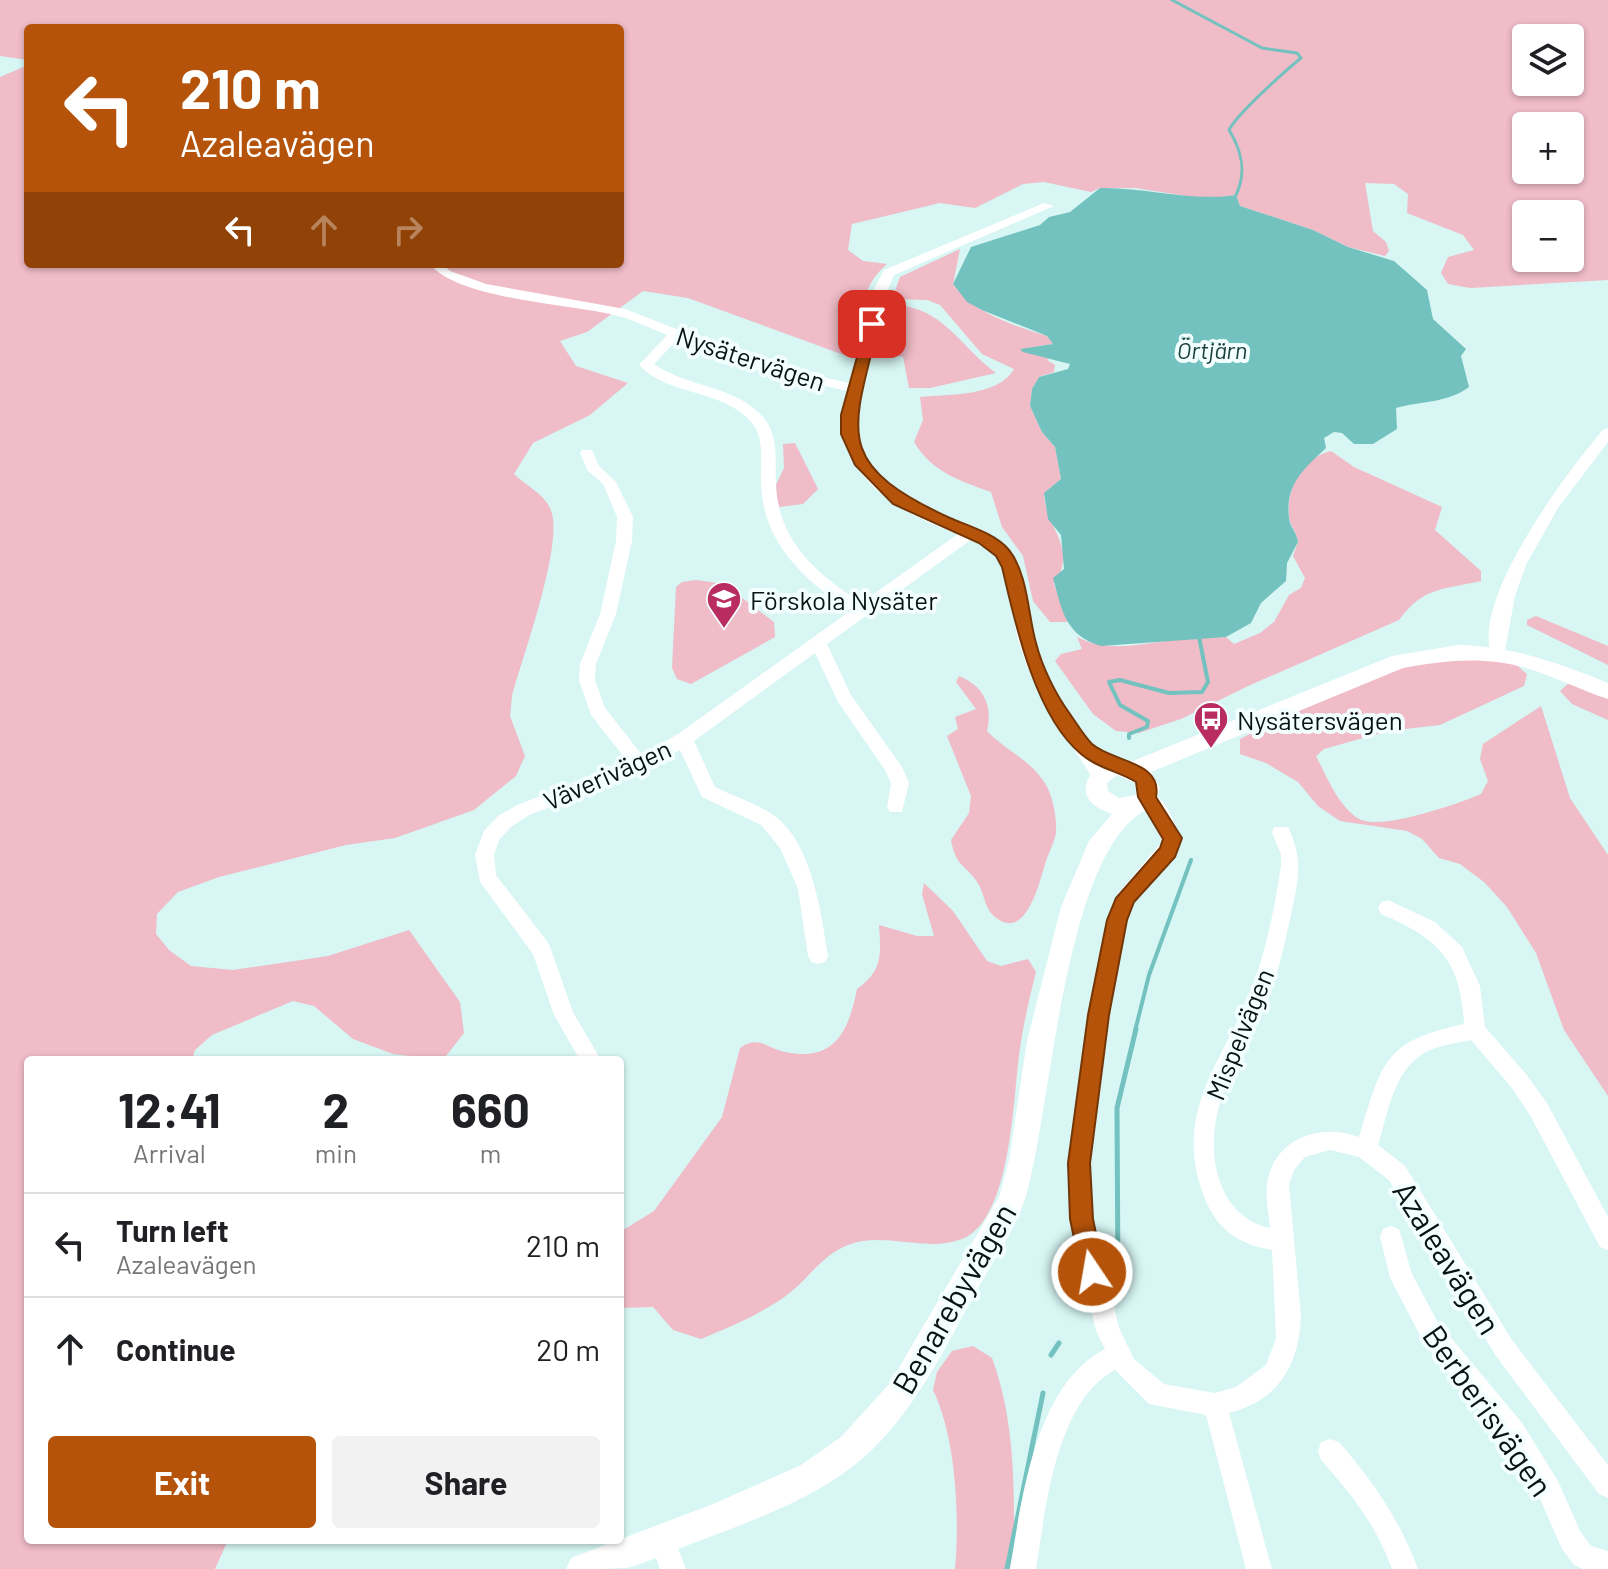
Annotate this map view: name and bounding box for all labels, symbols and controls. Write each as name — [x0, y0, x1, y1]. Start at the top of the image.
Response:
map controls — [1512, 24, 1584, 272]
button: layers — [1512, 24, 1584, 96]
text: 210 m — [180, 53, 321, 120]
icon: left — [48, 56, 152, 160]
button: + — [1512, 112, 1584, 184]
text: Azaleavägen — [180, 121, 375, 164]
button: − — [1512, 200, 1584, 272]
icon: left — [218, 208, 262, 252]
icon: ahead — [302, 208, 346, 252]
icon: right — [386, 208, 430, 252]
pin — [838, 290, 906, 358]
icon: arrive — [850, 302, 894, 346]
street label: Nysätervägen — [673, 319, 829, 397]
water label: Örtjärn — [1177, 335, 1247, 364]
school or university icon: Förskola Nysäter — [705, 580, 743, 630]
place label: Förskola Nysäter — [750, 584, 938, 615]
bus stop icon: Nysätersvägen — [1192, 700, 1230, 750]
place label: Nysätersvägen — [1237, 704, 1403, 735]
street label: Väverivägen — [539, 732, 675, 816]
street label: Mispelvägen — [1199, 964, 1279, 1104]
text: 12:41 — [118, 1080, 221, 1138]
text: 2 — [322, 1080, 349, 1138]
text: 660 — [451, 1080, 530, 1138]
text: Arrival — [133, 1137, 206, 1168]
text: min — [315, 1137, 357, 1168]
text: m — [480, 1137, 501, 1168]
street label: Azaleavägen — [1386, 1174, 1510, 1340]
street label: Benarebyvägen — [883, 1196, 1023, 1400]
text: Turn left — [116, 1212, 229, 1248]
icon: left — [48, 1223, 92, 1267]
text: 210 m — [526, 1227, 600, 1263]
position arrow — [1050, 1230, 1134, 1314]
text: Azaleavägen — [116, 1248, 257, 1279]
street label: Berberisvägen — [1416, 1317, 1562, 1503]
icon: ahead — [48, 1327, 92, 1371]
text: Continue — [116, 1331, 236, 1367]
text: 20 m — [536, 1331, 600, 1367]
button: Exit — [48, 1436, 316, 1528]
button: Share — [332, 1436, 600, 1528]

